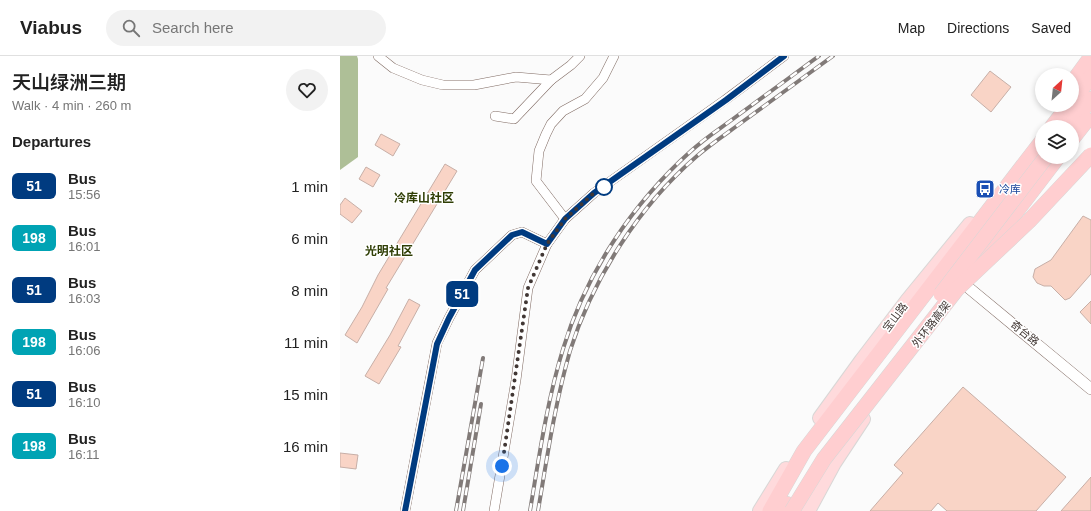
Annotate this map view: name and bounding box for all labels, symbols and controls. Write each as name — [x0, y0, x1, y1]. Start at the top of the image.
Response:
search box — [106, 10, 386, 46]
text: Viabus — [20, 17, 82, 38]
icon: search — [120, 17, 142, 39]
text: Search here — [152, 19, 234, 36]
text: Map — [898, 20, 925, 36]
text: Directions — [947, 20, 1009, 36]
text: Saved — [1031, 20, 1071, 36]
north arrow — [1035, 68, 1079, 112]
map controls — [1035, 68, 1079, 164]
button: heart — [286, 69, 328, 111]
text: 天山绿洲三期 — [12, 72, 126, 93]
text: Walk · 4 min · 260 m — [12, 98, 131, 113]
button: layers — [1035, 120, 1079, 164]
text: Departures — [12, 133, 91, 150]
text: Bus — [68, 170, 96, 187]
text: 51 — [26, 178, 42, 194]
text: 1 min — [291, 178, 328, 195]
unlabelled marker — [595, 178, 613, 196]
bus stop icon: 冷库 — [974, 178, 996, 200]
place label: 冷库 — [999, 183, 1021, 195]
text: 15:56 — [68, 187, 101, 202]
district label: 冷库山社区 — [394, 191, 454, 205]
text: Bus — [68, 222, 96, 239]
text: 198 — [22, 230, 46, 246]
text: 6 min — [291, 230, 328, 247]
text: 16:01 — [68, 239, 101, 254]
district label: 光明社区 — [365, 244, 413, 258]
text: Bus — [68, 274, 96, 291]
line badge: 51 — [444, 281, 480, 307]
text: 51 — [26, 282, 42, 298]
text: 8 min — [291, 282, 328, 299]
text: 51 — [454, 286, 470, 302]
text: 16:03 — [68, 291, 101, 306]
street label: 外环路高架 — [909, 299, 953, 349]
street label: 宝山路 — [880, 300, 910, 334]
street label: 奇台路 — [1008, 318, 1042, 348]
text: Bus — [68, 326, 96, 343]
text: 198 — [22, 334, 46, 350]
text: 11 min — [284, 334, 328, 351]
text: 16:06 — [68, 343, 101, 358]
text: Bus — [68, 378, 96, 395]
text: 51 — [26, 386, 42, 402]
text: 15 min — [283, 386, 328, 403]
text: 16:10 — [68, 395, 101, 410]
text: Bus — [68, 430, 96, 447]
text: 198 — [22, 438, 46, 454]
text: 16 min — [283, 438, 328, 455]
text: 16:11 — [68, 447, 100, 462]
your location — [492, 456, 512, 476]

